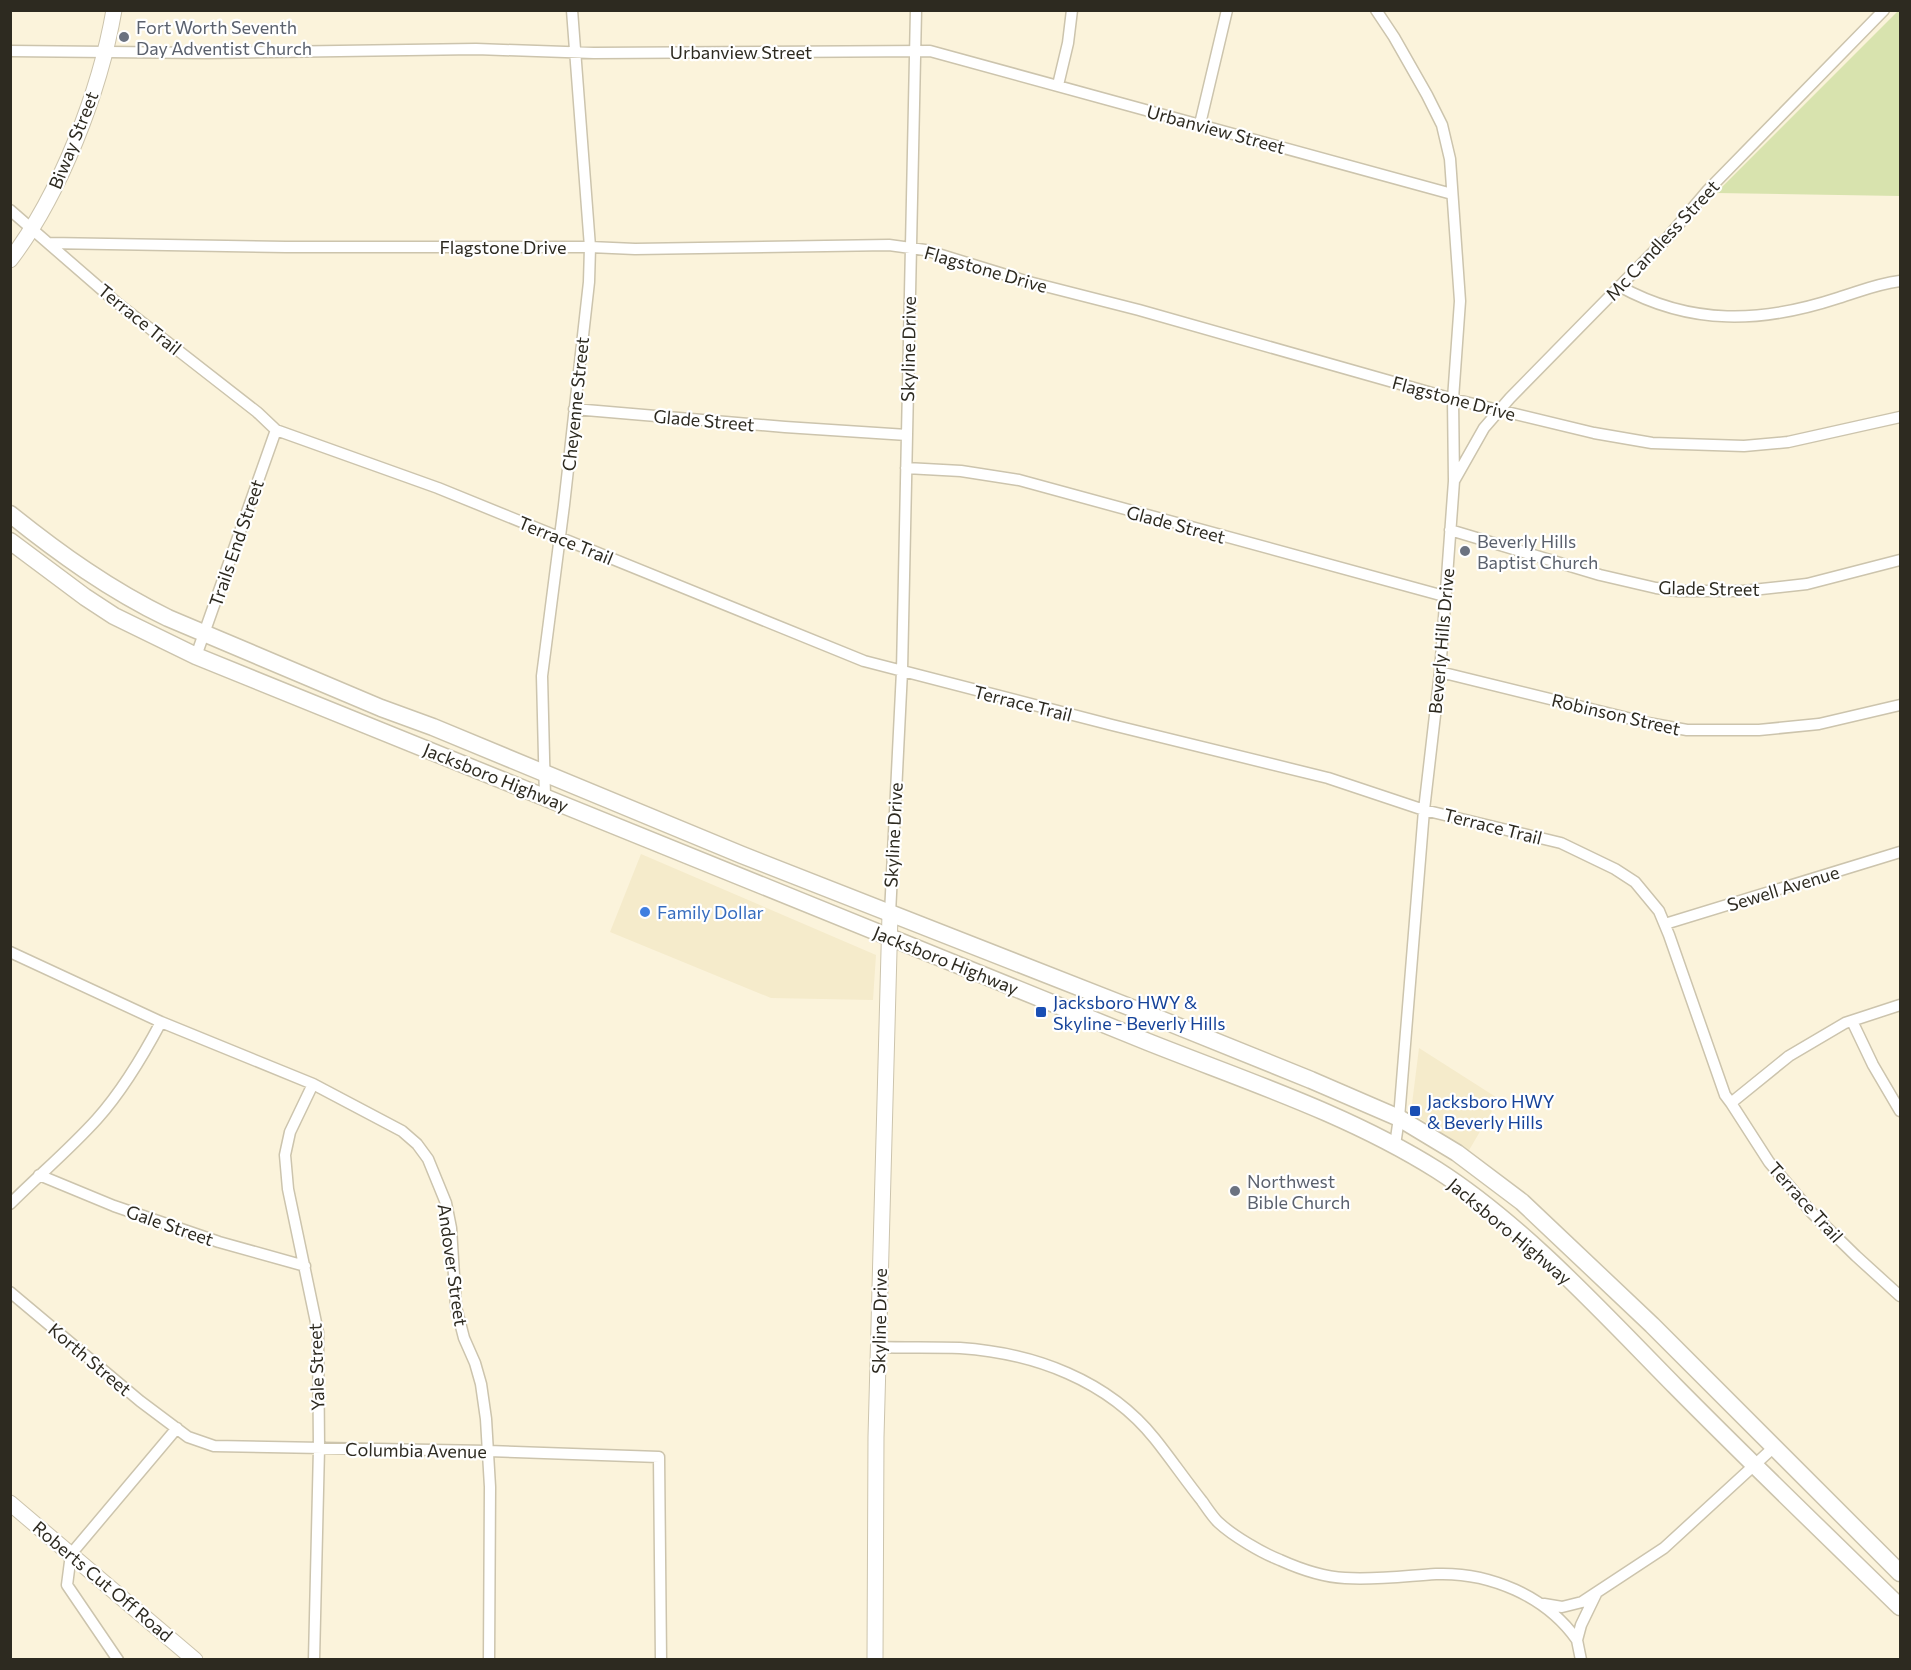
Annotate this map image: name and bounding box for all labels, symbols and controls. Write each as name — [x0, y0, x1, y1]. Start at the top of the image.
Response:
place label: Fort Worth Seventh Day Adventist Church — [136, 16, 312, 59]
marker: Fort Worth Seventh Day Adventist Church — [117, 30, 131, 44]
street label: Urbanview Street — [670, 41, 812, 63]
street label: Biway Street — [43, 88, 103, 192]
street label: Urbanview Street — [1144, 100, 1288, 158]
street label: Mc Candless Street — [1601, 175, 1723, 305]
street label: Flagstone Drive — [440, 236, 566, 258]
street label: Flagstone Drive — [922, 241, 1050, 297]
street label: Terrace Trail — [94, 279, 186, 359]
street label: Skyline Drive — [896, 296, 920, 402]
street label: Cheyenne Street — [557, 336, 593, 472]
street label: Flagstone Drive — [1390, 371, 1518, 425]
street label: Glade Street — [653, 405, 755, 435]
street label: Trails End Street — [204, 477, 268, 609]
street label: Glade Street — [1124, 500, 1228, 548]
street label: Terrace Trail — [515, 511, 617, 569]
place label: Beverly Hills Baptist Church — [1477, 530, 1598, 573]
marker: Beverly Hills Baptist Church — [1458, 544, 1472, 558]
street label: Beverly Hills Drive — [1424, 567, 1458, 715]
street label: Glade Street — [1658, 576, 1760, 600]
street label: Terrace Trail — [971, 680, 1075, 726]
street label: Robinson Street — [1550, 689, 1682, 739]
street label: Jacksboro Highway — [420, 738, 572, 816]
street label: Skyline Drive — [879, 782, 907, 888]
street label: Terrace Trail — [1441, 803, 1545, 849]
street label: Sewell Avenue — [1724, 861, 1842, 915]
place label: Family Dollar — [657, 901, 764, 923]
marker: Family Dollar — [638, 905, 652, 919]
street label: Jacksboro Highway — [870, 921, 1022, 999]
place label: Jacksboro HWY & Skyline - Beverly Hills — [1053, 991, 1225, 1034]
marker: Jacksboro HWY & Skyline - Beverly Hills — [1034, 1005, 1048, 1019]
place label: Jacksboro HWY & Beverly Hills — [1427, 1090, 1555, 1133]
marker: Jacksboro HWY & Beverly Hills — [1408, 1104, 1422, 1118]
street label: Terrace Trail — [1764, 1157, 1848, 1247]
place label: Northwest Bible Church — [1247, 1170, 1350, 1213]
street label: Jacksboro Highway — [1444, 1173, 1576, 1289]
marker: Northwest Bible Church — [1228, 1184, 1242, 1198]
street label: Gale Street — [123, 1200, 217, 1250]
street label: Andover Street — [434, 1202, 472, 1328]
street label: Skyline Drive — [867, 1268, 891, 1374]
street label: Korth Street — [44, 1318, 136, 1400]
street label: Yale Street — [303, 1323, 329, 1411]
street label: Columbia Avenue — [345, 1438, 487, 1462]
street label: Roberts Cut Off Road — [29, 1516, 177, 1646]

